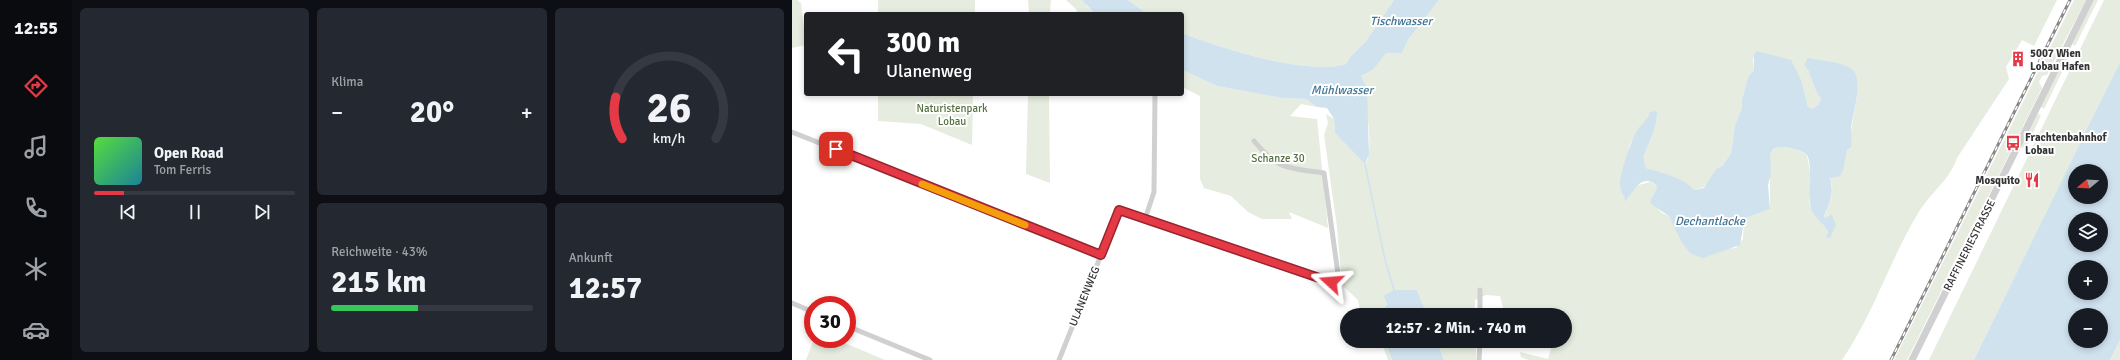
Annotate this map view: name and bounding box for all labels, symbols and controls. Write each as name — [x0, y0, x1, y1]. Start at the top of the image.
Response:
water label: Tischwasser — [1370, 14, 1434, 29]
text: 12:55 — [14, 17, 58, 39]
text: 300 m — [886, 26, 960, 60]
icon: left — [820, 28, 872, 80]
place label: 5007 Wien Lobau Hafen — [2030, 47, 2090, 73]
building icon: 5007 Wien Lobau Hafen — [2009, 50, 2027, 68]
text: Ulanenweg — [886, 60, 972, 82]
icon: directions — [22, 72, 50, 100]
text: Klima — [331, 74, 363, 90]
text: 26 — [647, 83, 692, 134]
water label: Mühlwasser — [1311, 83, 1374, 98]
text: 20° — [410, 94, 454, 131]
text: − — [331, 99, 343, 126]
text: + — [521, 99, 533, 126]
park label: Naturistenpark Lobau — [916, 102, 988, 128]
text: km/h — [653, 130, 685, 147]
place label: Frachtenbahnhof Lobau — [2025, 131, 2107, 157]
pin — [819, 132, 853, 166]
icon: music — [22, 133, 50, 161]
bus stop icon: Frachtenbahnhof Lobau — [2004, 134, 2022, 152]
icon: arrive — [825, 138, 847, 160]
text: Open Road — [154, 144, 224, 162]
park label: Schanze 30 — [1251, 152, 1305, 165]
text: Tom Ferris — [154, 162, 211, 178]
north arrow — [2068, 164, 2108, 204]
map controls — [2068, 164, 2108, 348]
restaurant icon: Mosquito — [2023, 171, 2041, 189]
place label: Mosquito — [1975, 174, 2020, 187]
icon: phone — [22, 194, 50, 222]
street label: RAFFINERIESTRASSE — [1941, 197, 1998, 293]
icon: previous — [117, 201, 139, 223]
icon: pause — [184, 201, 206, 223]
icon: next — [251, 201, 273, 223]
button: layers — [2068, 212, 2108, 252]
water label: Dechantlacke — [1675, 214, 1746, 229]
text: Reichweite · 43% — [331, 244, 428, 260]
text: Ankunft — [569, 250, 613, 266]
icon: climate — [22, 255, 50, 283]
button: + — [2068, 260, 2108, 300]
position arrow — [1310, 261, 1352, 303]
text: 215 km — [331, 264, 426, 301]
street label: ULANENWEG — [1067, 264, 1102, 328]
text: 12:57 — [569, 270, 642, 307]
speed limit sign: 30 — [804, 296, 856, 348]
button: − — [2068, 308, 2108, 348]
icon: car — [22, 316, 50, 344]
text: 12:57 · 2 Min. · 740 m — [1386, 319, 1526, 337]

